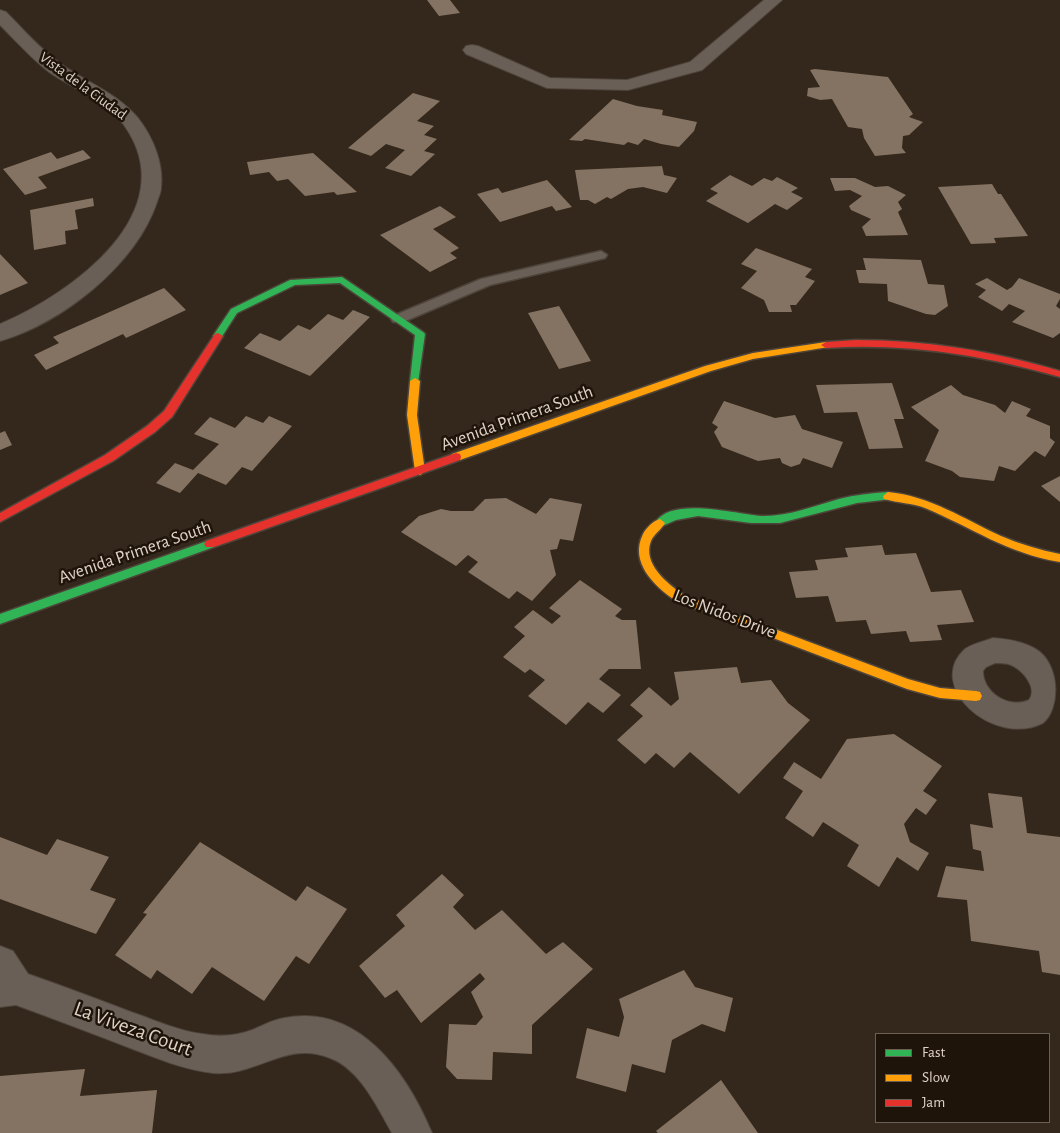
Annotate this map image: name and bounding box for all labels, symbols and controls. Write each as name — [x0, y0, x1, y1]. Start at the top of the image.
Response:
street label: Vista de la Ciudad — [36, 48, 130, 124]
street label: Avenida Primera South — [438, 380, 596, 456]
street label: Avenida Primera South — [56, 516, 214, 588]
street label: Los Nidos Drive — [671, 585, 779, 643]
street label: La Viveza Court — [71, 996, 195, 1062]
legend — [875, 1033, 1050, 1123]
text: Fast — [922, 1045, 945, 1060]
text: Slow — [922, 1070, 950, 1085]
text: Jam — [922, 1095, 945, 1110]

